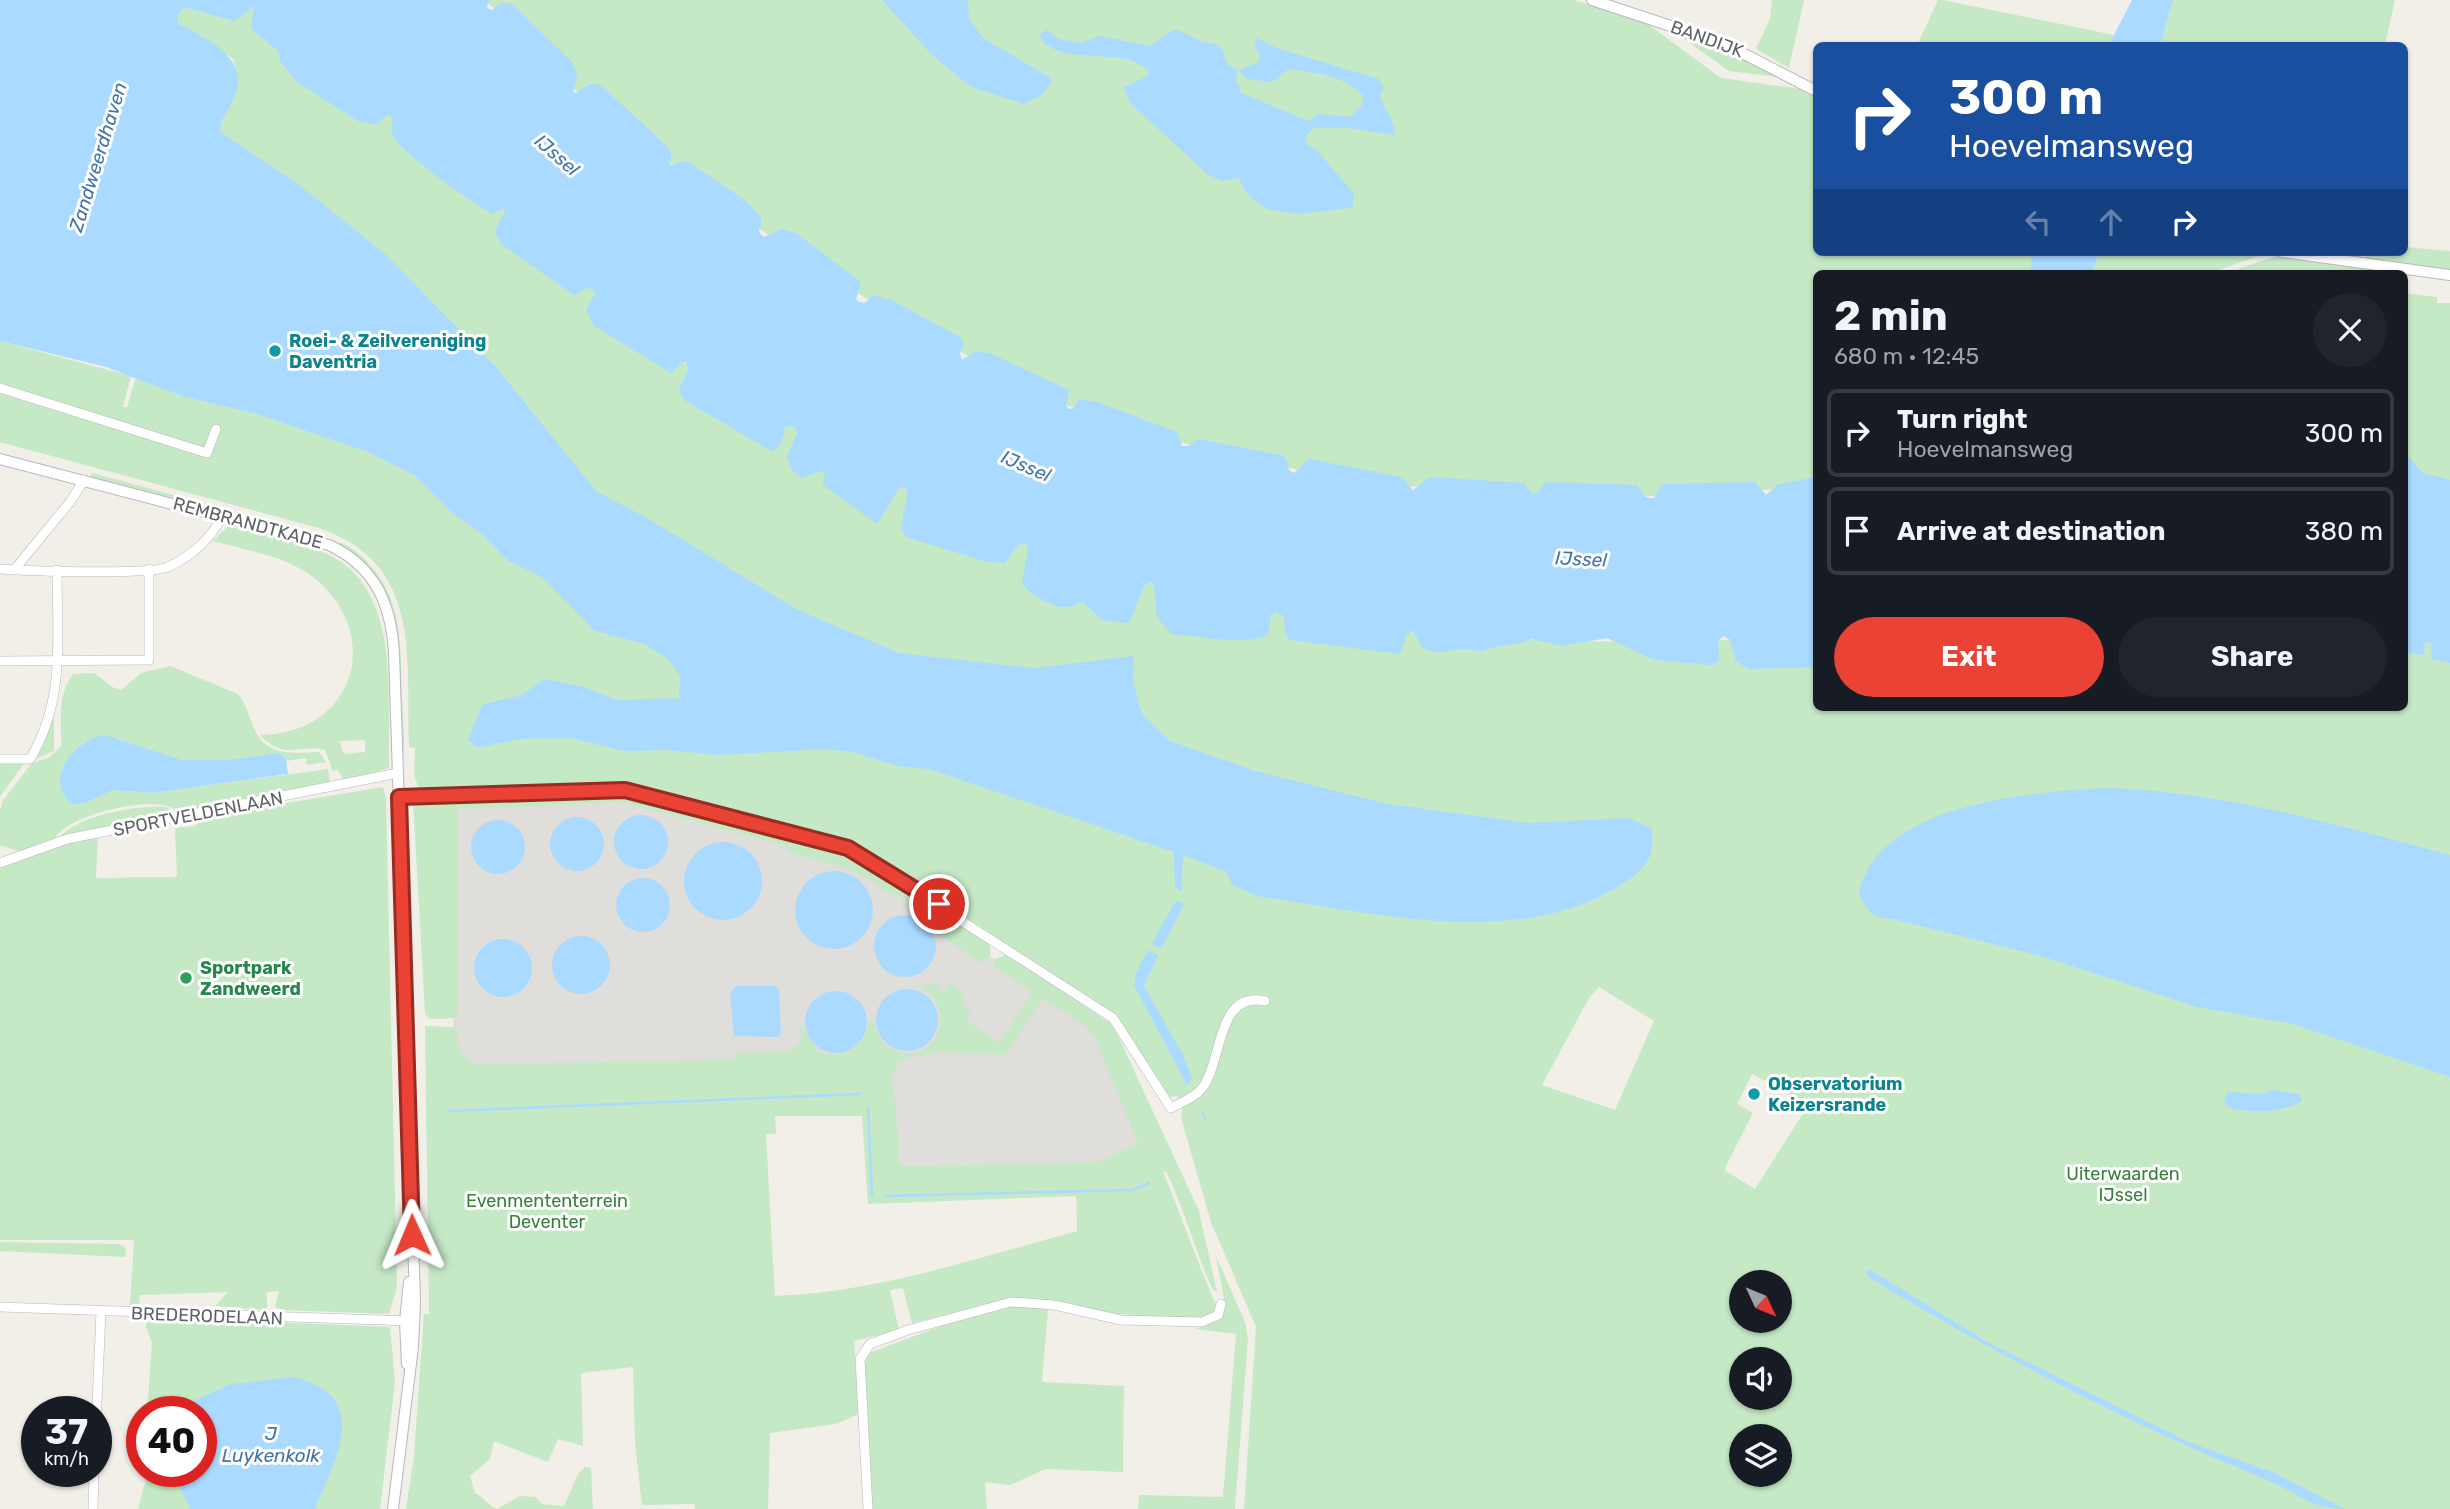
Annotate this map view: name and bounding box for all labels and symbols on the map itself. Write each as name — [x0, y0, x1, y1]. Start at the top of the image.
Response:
street label: BANDIJK — [1668, 16, 1747, 62]
water label: Zandweerdhaven — [64, 80, 132, 235]
water label: IJssel — [530, 129, 584, 181]
place label: Roei- & Zeilvereniging Daventria — [289, 330, 486, 373]
marker: Roei- & Zeilvereniging Daventria — [267, 343, 283, 359]
water label: IJssel — [998, 445, 1055, 487]
street label: REMBRANDTKADE — [171, 492, 325, 554]
water label: IJssel — [1555, 546, 1608, 572]
street label: SPORTVELDENLAAN — [111, 787, 285, 841]
pin — [909, 874, 969, 934]
place label: Sportpark Zandweerd — [200, 957, 301, 1000]
marker: Sportpark Zandweerd — [178, 970, 194, 986]
place label: Observatorium Keizersrande — [1768, 1073, 1903, 1116]
marker: Observatorium Keizersrande — [1746, 1086, 1762, 1102]
park label: Uiterwaarden IJssel — [2066, 1163, 2180, 1206]
park label: Evenmententerrein Deventer — [466, 1190, 628, 1233]
position arrow — [375, 1198, 449, 1272]
north arrow — [1729, 1270, 1792, 1334]
street label: BREDERODELAAN — [131, 1302, 283, 1330]
speed limit sign: 40 — [126, 1396, 217, 1487]
water label: J Luykenkolk — [222, 1422, 320, 1467]

